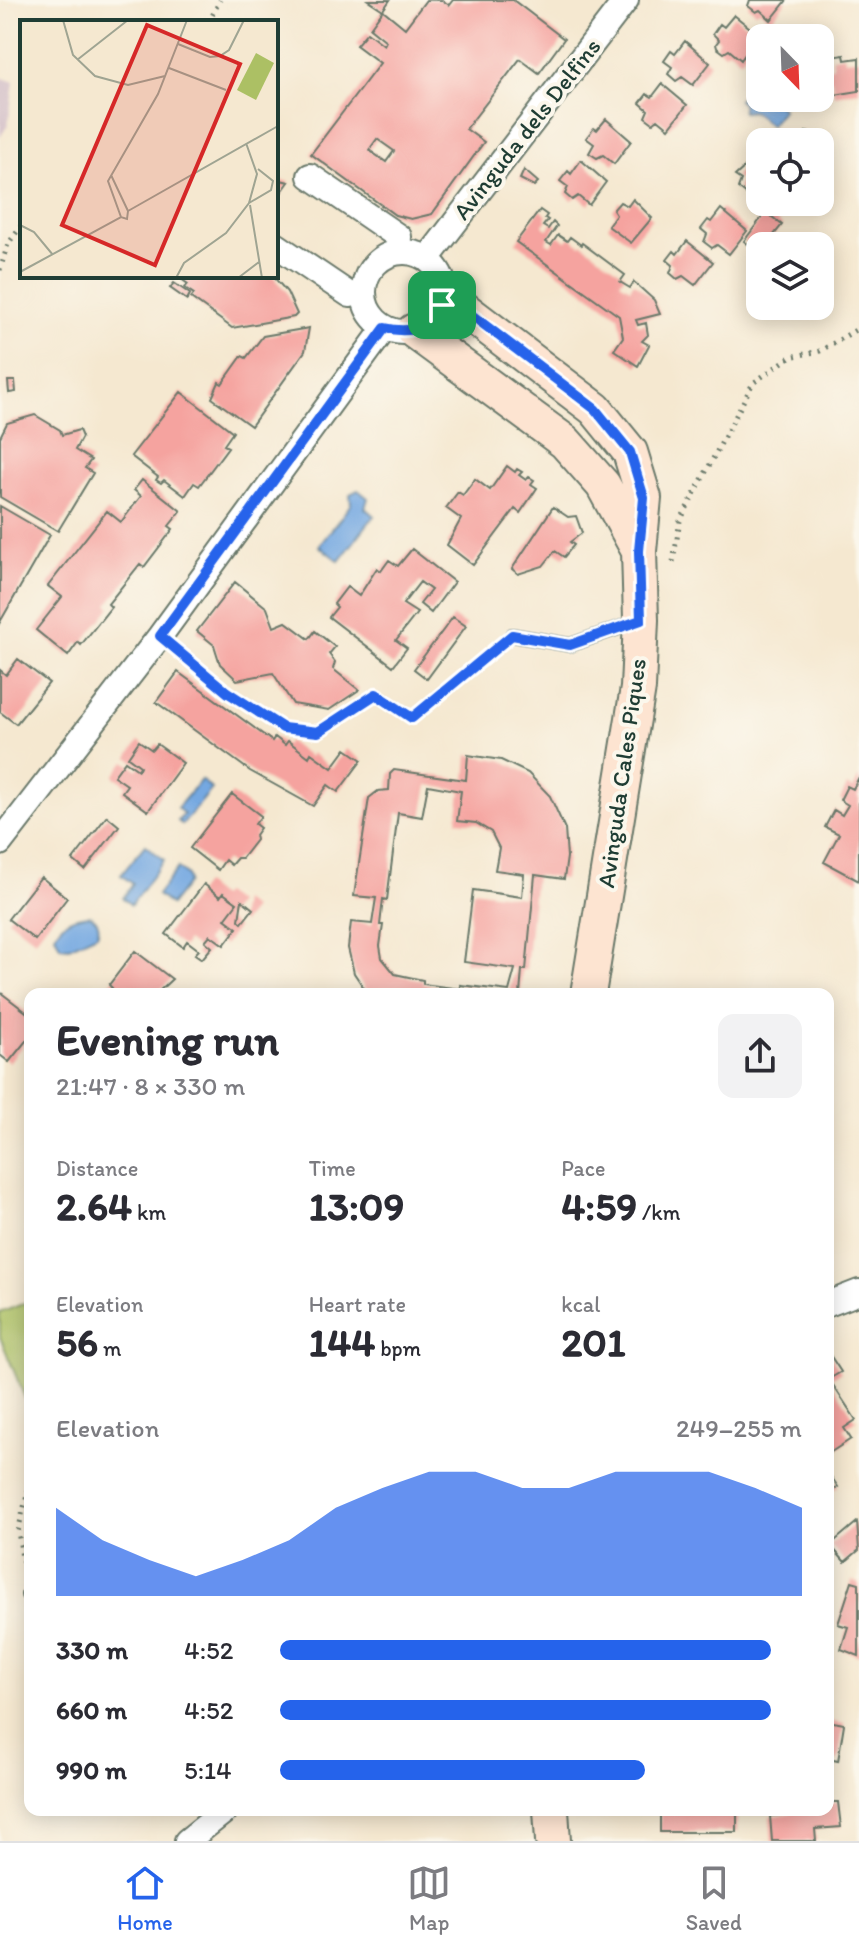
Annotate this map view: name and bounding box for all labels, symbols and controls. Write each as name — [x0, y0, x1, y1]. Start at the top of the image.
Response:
inset map — [20, 20, 278, 278]
north arrow — [746, 24, 834, 112]
map controls — [746, 24, 834, 320]
street label: Avinguda dels Delfins — [447, 32, 606, 225]
button: locate — [746, 128, 834, 216]
button: layers — [746, 232, 834, 320]
pin — [408, 271, 476, 339]
icon: arrive — [420, 283, 464, 327]
street label: Avinguda Cales Piques — [591, 656, 652, 890]
text: Evening run — [56, 1013, 279, 1066]
button: share — [718, 1014, 802, 1098]
text: 21:47 · 8 × 330 m — [56, 1070, 245, 1102]
text: Distance — [56, 1155, 138, 1182]
text: Time — [309, 1155, 356, 1182]
text: Pace — [561, 1155, 605, 1182]
text: 2.64 — [56, 1182, 132, 1230]
text: 13:09 — [309, 1182, 404, 1230]
text: 4:59 — [561, 1182, 637, 1230]
text: km — [132, 1199, 166, 1226]
text: /km — [637, 1199, 680, 1226]
text: Elevation — [56, 1291, 143, 1318]
text: Heart rate — [309, 1291, 406, 1318]
text: kcal — [561, 1291, 600, 1318]
text: 56 — [56, 1318, 98, 1366]
text: 144 — [309, 1318, 375, 1366]
text: 201 — [561, 1318, 626, 1366]
text: m — [98, 1335, 122, 1362]
text: bpm — [375, 1335, 421, 1362]
text: Elevation — [56, 1412, 159, 1444]
text: 249–255 m — [676, 1412, 802, 1444]
text: 330 m — [56, 1634, 128, 1666]
text: 4:52 — [184, 1634, 233, 1666]
text: 660 m — [56, 1694, 127, 1726]
text: 4:52 — [184, 1694, 233, 1726]
text: 990 m — [56, 1754, 127, 1786]
text: 5:14 — [184, 1754, 232, 1786]
tab: Home — [117, 1861, 173, 1936]
tab: Map — [407, 1861, 451, 1936]
tab: Saved — [686, 1861, 742, 1936]

